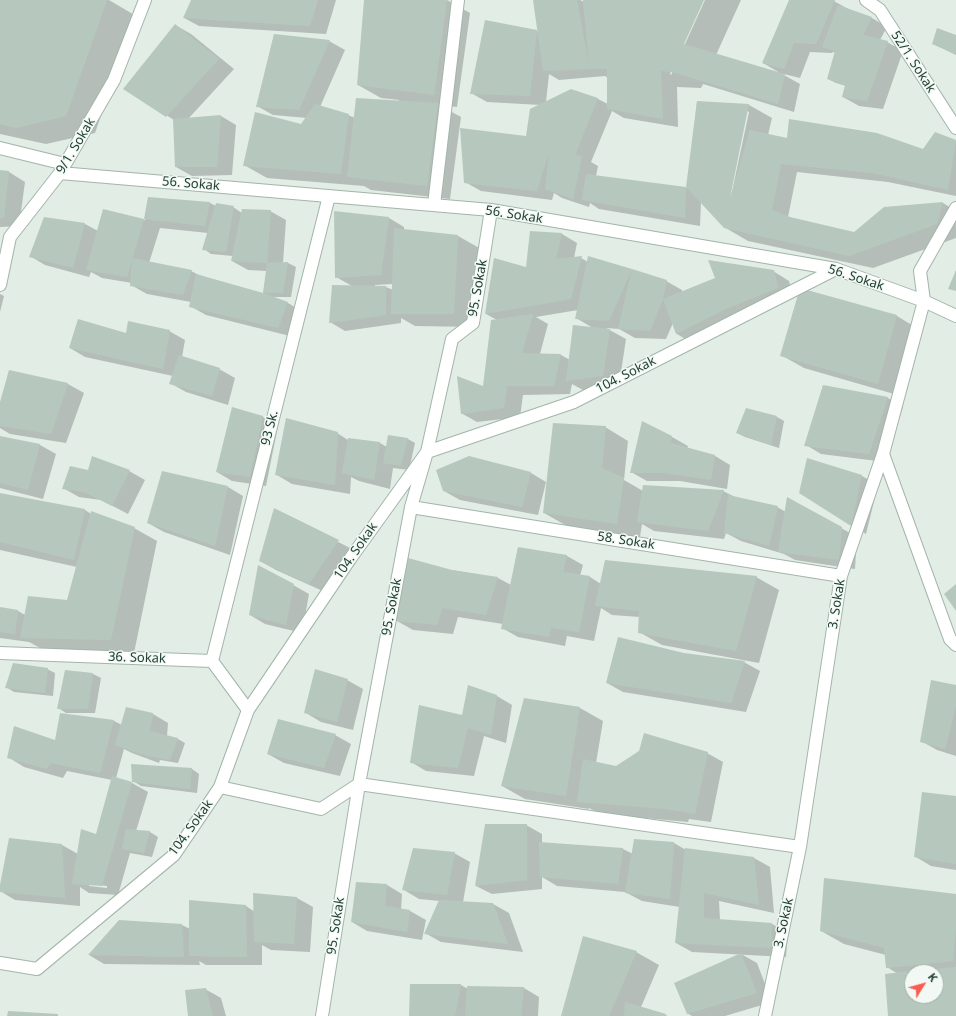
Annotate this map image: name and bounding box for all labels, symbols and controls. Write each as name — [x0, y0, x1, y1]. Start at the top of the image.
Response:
street label: 52/1. Sokak — [887, 28, 939, 96]
street label: 9/1. Sokak — [53, 115, 99, 177]
street label: 56. Sokak — [161, 174, 221, 194]
street label: 56. Sokak — [484, 203, 544, 227]
street label: 95. Sokak — [465, 258, 491, 318]
street label: 56. Sokak — [826, 262, 886, 294]
street label: 104. Sokak — [593, 353, 659, 397]
street label: 93 Sk. — [258, 409, 282, 447]
street label: 104. Sokak — [331, 520, 381, 582]
street label: 58. Sokak — [596, 529, 656, 553]
street label: 95. Sokak — [379, 577, 405, 637]
street label: 3. Sokak — [825, 578, 849, 630]
street label: 36. Sokak — [108, 649, 166, 667]
street label: 104. Sokak — [165, 797, 217, 859]
street label: 95. Sokak — [324, 896, 348, 956]
street label: 3. Sokak — [771, 897, 797, 949]
north arrow — [904, 964, 944, 1004]
text: K — [925, 970, 941, 985]

